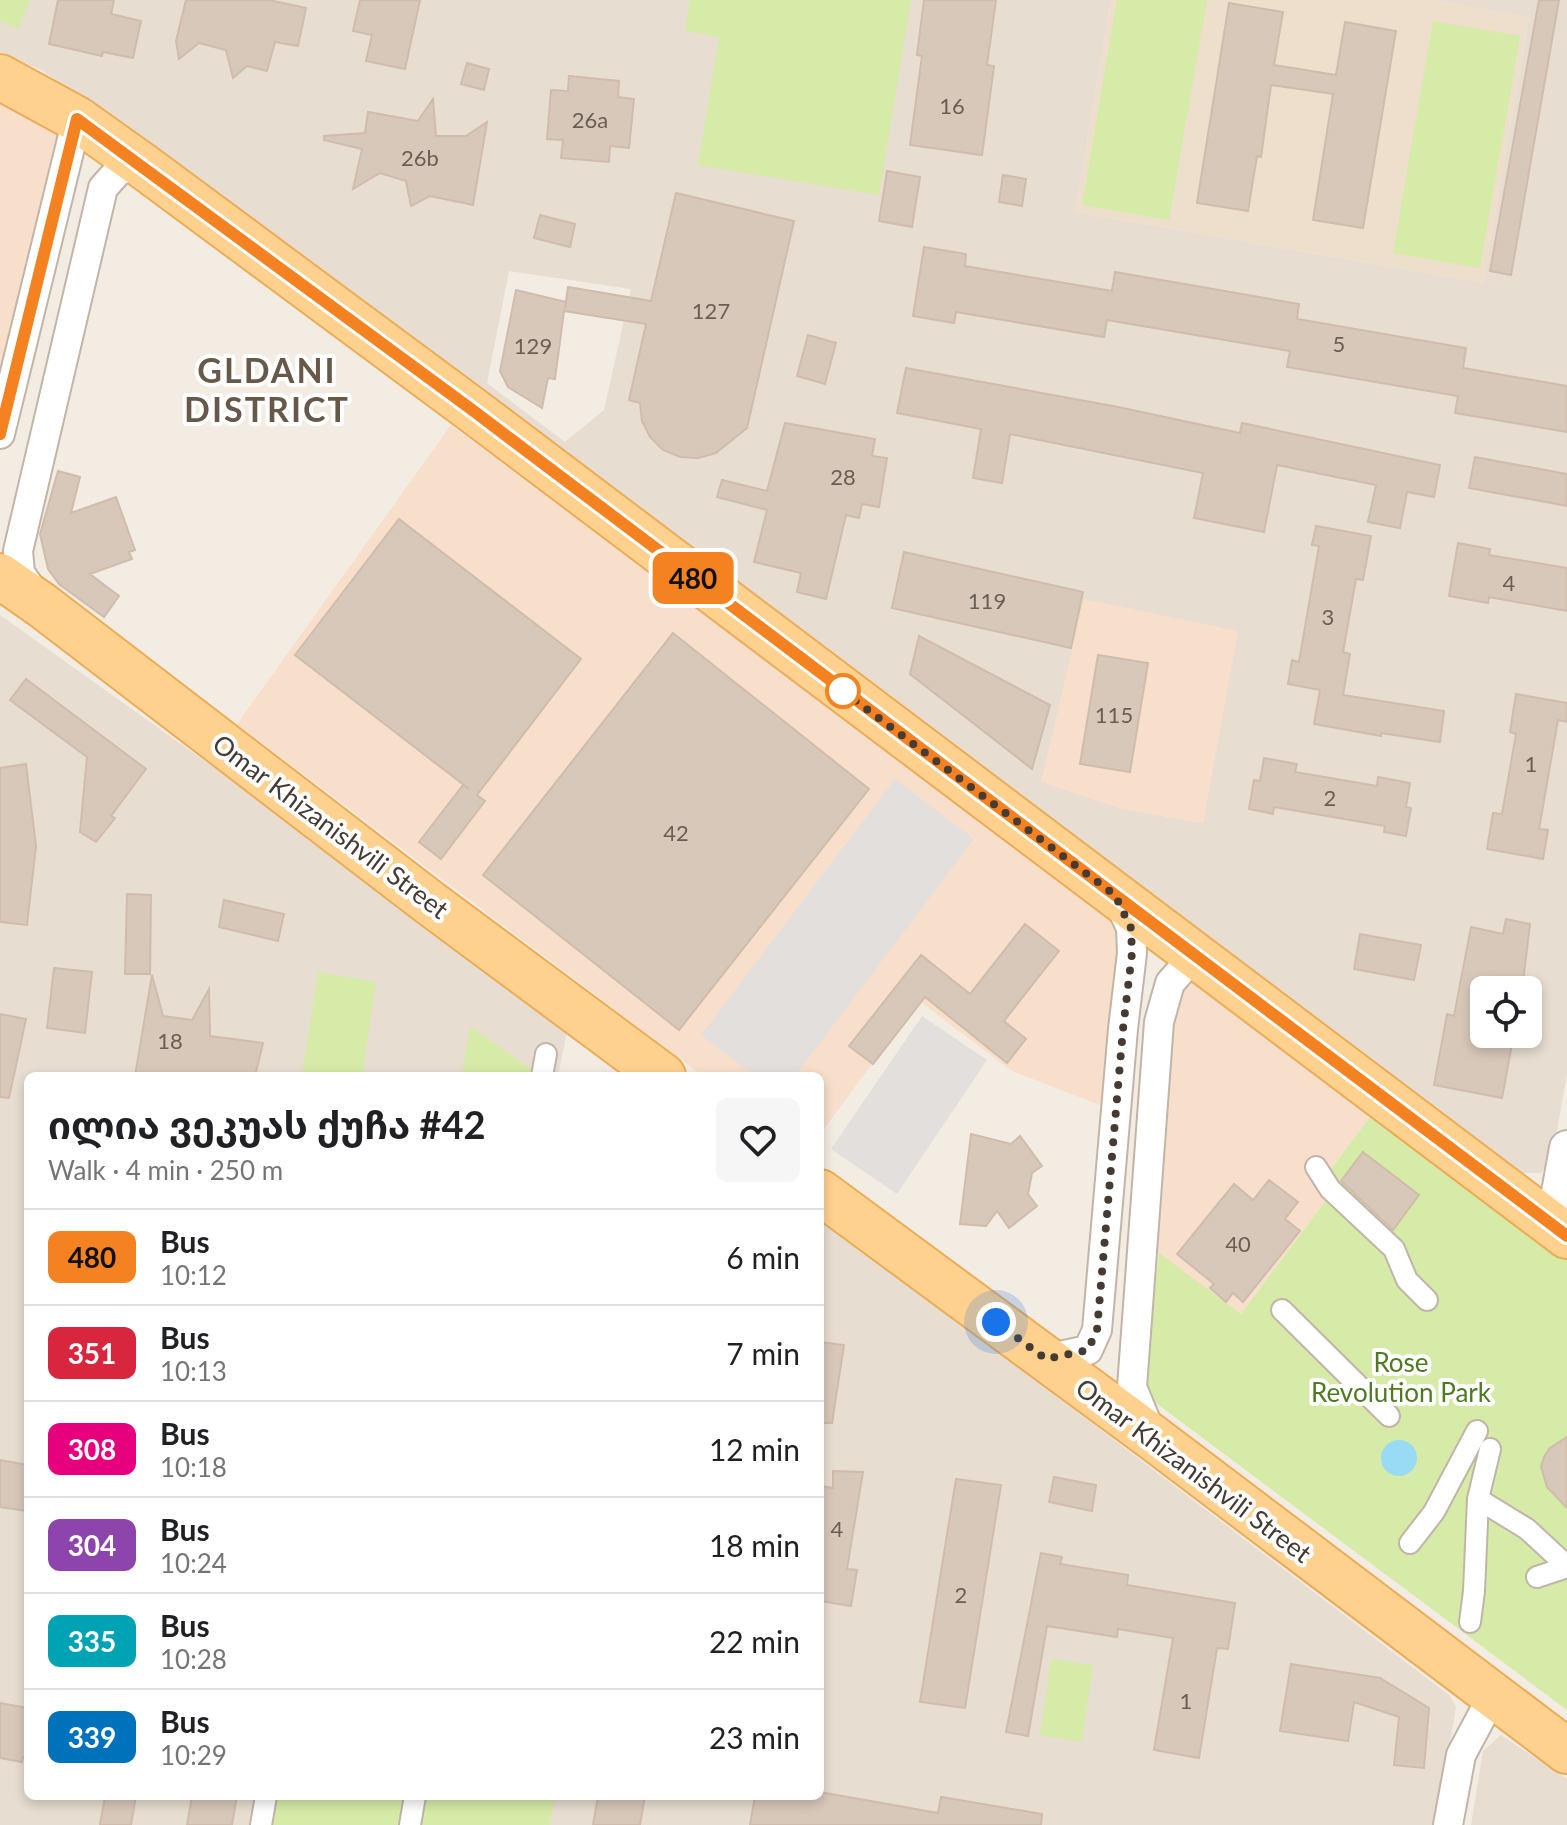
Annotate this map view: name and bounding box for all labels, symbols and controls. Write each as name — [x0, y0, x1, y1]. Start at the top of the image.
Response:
house number: 16 — [939, 92, 965, 119]
house number: 26a — [572, 106, 608, 133]
house number: 26b — [401, 144, 439, 171]
house number: 127 — [692, 297, 730, 324]
house number: 5 — [1333, 330, 1345, 357]
house number: 129 — [514, 332, 552, 359]
district label: GLDANI DISTRICT — [184, 349, 350, 429]
house number: 28 — [830, 463, 856, 490]
line badge: 480 — [647, 552, 739, 604]
text: 480 — [669, 561, 717, 595]
house number: 4 — [1503, 569, 1516, 596]
house number: 119 — [968, 587, 1006, 614]
house number: 3 — [1322, 603, 1334, 630]
unlabelled marker — [826, 674, 860, 708]
house number: 115 — [1095, 701, 1133, 728]
street label: Omar Khizanishvili Street — [207, 727, 456, 925]
house number: 1 — [1525, 750, 1537, 777]
house number: 2 — [1324, 784, 1336, 811]
house number: 42 — [663, 819, 689, 846]
map controls — [1470, 976, 1542, 1048]
button: locate — [1470, 976, 1542, 1048]
house number: 18 — [157, 1027, 183, 1054]
button: heart — [716, 1098, 800, 1182]
text: ილია ვეკუას ქუჩა #42 — [48, 1101, 486, 1147]
text: Walk · 4 min · 250 m — [48, 1154, 283, 1186]
text: Bus — [160, 1223, 210, 1259]
house number: 40 — [1225, 1230, 1251, 1257]
text: 6 min — [726, 1239, 800, 1275]
text: 480 — [68, 1240, 116, 1274]
text: 10:12 — [160, 1259, 227, 1291]
your location — [976, 1302, 1016, 1342]
text: Bus — [160, 1319, 210, 1355]
text: 7 min — [726, 1335, 800, 1371]
text: 351 — [68, 1336, 116, 1370]
park label: Rose Revolution Park — [1311, 1346, 1492, 1408]
text: 10:13 — [160, 1355, 227, 1387]
street label: Omar Khizanishvili Street — [1070, 1371, 1319, 1569]
text: Bus — [160, 1415, 210, 1451]
text: 12 min — [709, 1431, 800, 1467]
text: 308 — [68, 1432, 116, 1466]
text: 10:18 — [160, 1451, 227, 1483]
text: Bus — [160, 1511, 210, 1547]
house number: 4 — [831, 1515, 844, 1542]
text: 18 min — [709, 1527, 800, 1563]
text: 304 — [68, 1528, 116, 1562]
text: 10:24 — [160, 1547, 227, 1579]
house number: 2 — [955, 1581, 967, 1608]
text: Bus — [160, 1607, 210, 1643]
text: 22 min — [709, 1623, 800, 1659]
text: 335 — [68, 1624, 116, 1658]
text: 10:28 — [160, 1643, 227, 1675]
house number: 1 — [1180, 1687, 1192, 1714]
text: Bus — [160, 1703, 210, 1739]
text: 23 min — [709, 1719, 800, 1755]
text: 339 — [68, 1720, 116, 1754]
text: 10:29 — [160, 1739, 227, 1771]

